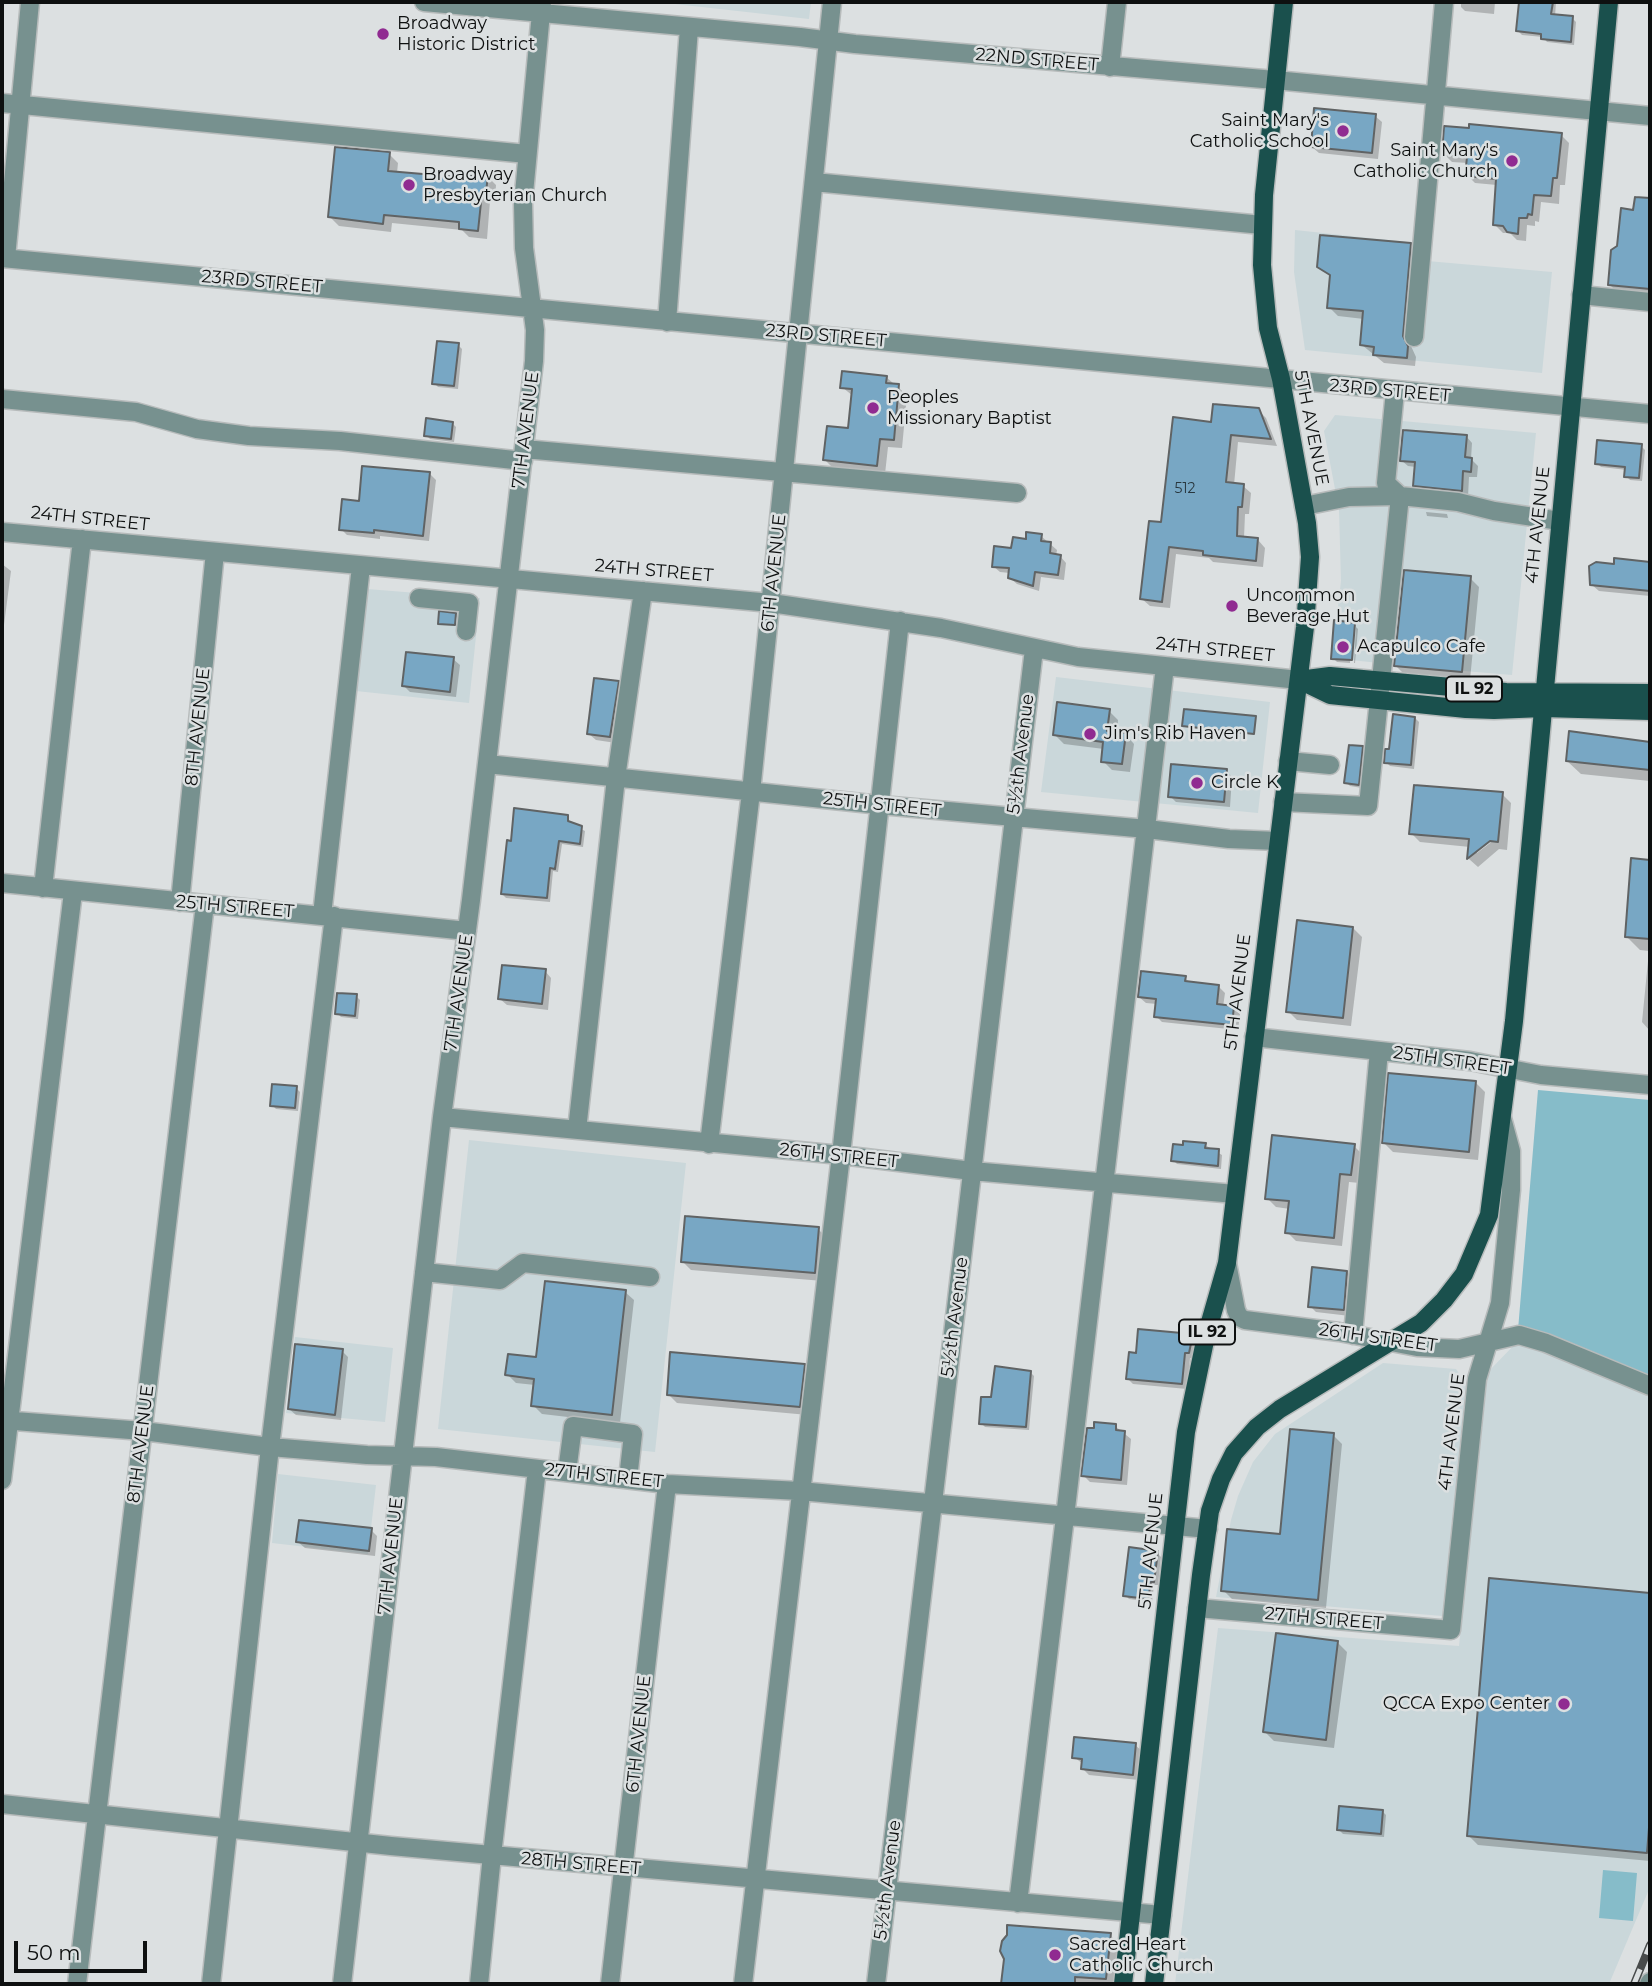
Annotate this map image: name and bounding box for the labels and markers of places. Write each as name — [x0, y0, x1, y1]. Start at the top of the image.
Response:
place label: Broadway Historic District — [397, 13, 536, 56]
marker: Broadway Historic District — [375, 26, 391, 42]
place label: Saint Mary's Catholic School — [1190, 110, 1329, 152]
marker: Saint Mary's Catholic School — [1335, 123, 1351, 139]
place label: Saint Mary's Catholic Church — [1353, 140, 1498, 182]
marker: Saint Mary's Catholic Church — [1504, 153, 1520, 169]
place label: Broadway Presbyterian Church — [423, 164, 607, 206]
marker: Broadway Presbyterian Church — [401, 177, 417, 193]
place label: Peoples Missionary Baptist — [887, 387, 1052, 430]
marker: Peoples Missionary Baptist — [865, 400, 881, 416]
place label: Uncommon Beverage Hut — [1246, 585, 1370, 628]
marker: Uncommon Beverage Hut — [1224, 598, 1240, 614]
place label: Acapulco Cafe — [1357, 636, 1486, 658]
marker: Acapulco Cafe — [1335, 639, 1351, 655]
place label: Jim's Rib Haven — [1104, 723, 1246, 745]
marker: Jim's Rib Haven — [1082, 726, 1098, 742]
place label: Circle K — [1211, 772, 1279, 794]
marker: Circle K — [1189, 775, 1205, 791]
place label: QCCA Expo Center — [1383, 1693, 1550, 1715]
marker: QCCA Expo Center — [1556, 1696, 1572, 1712]
place label: Sacred Heart Catholic Church — [1069, 1934, 1214, 1976]
marker: Sacred Heart Catholic Church — [1047, 1947, 1063, 1963]

